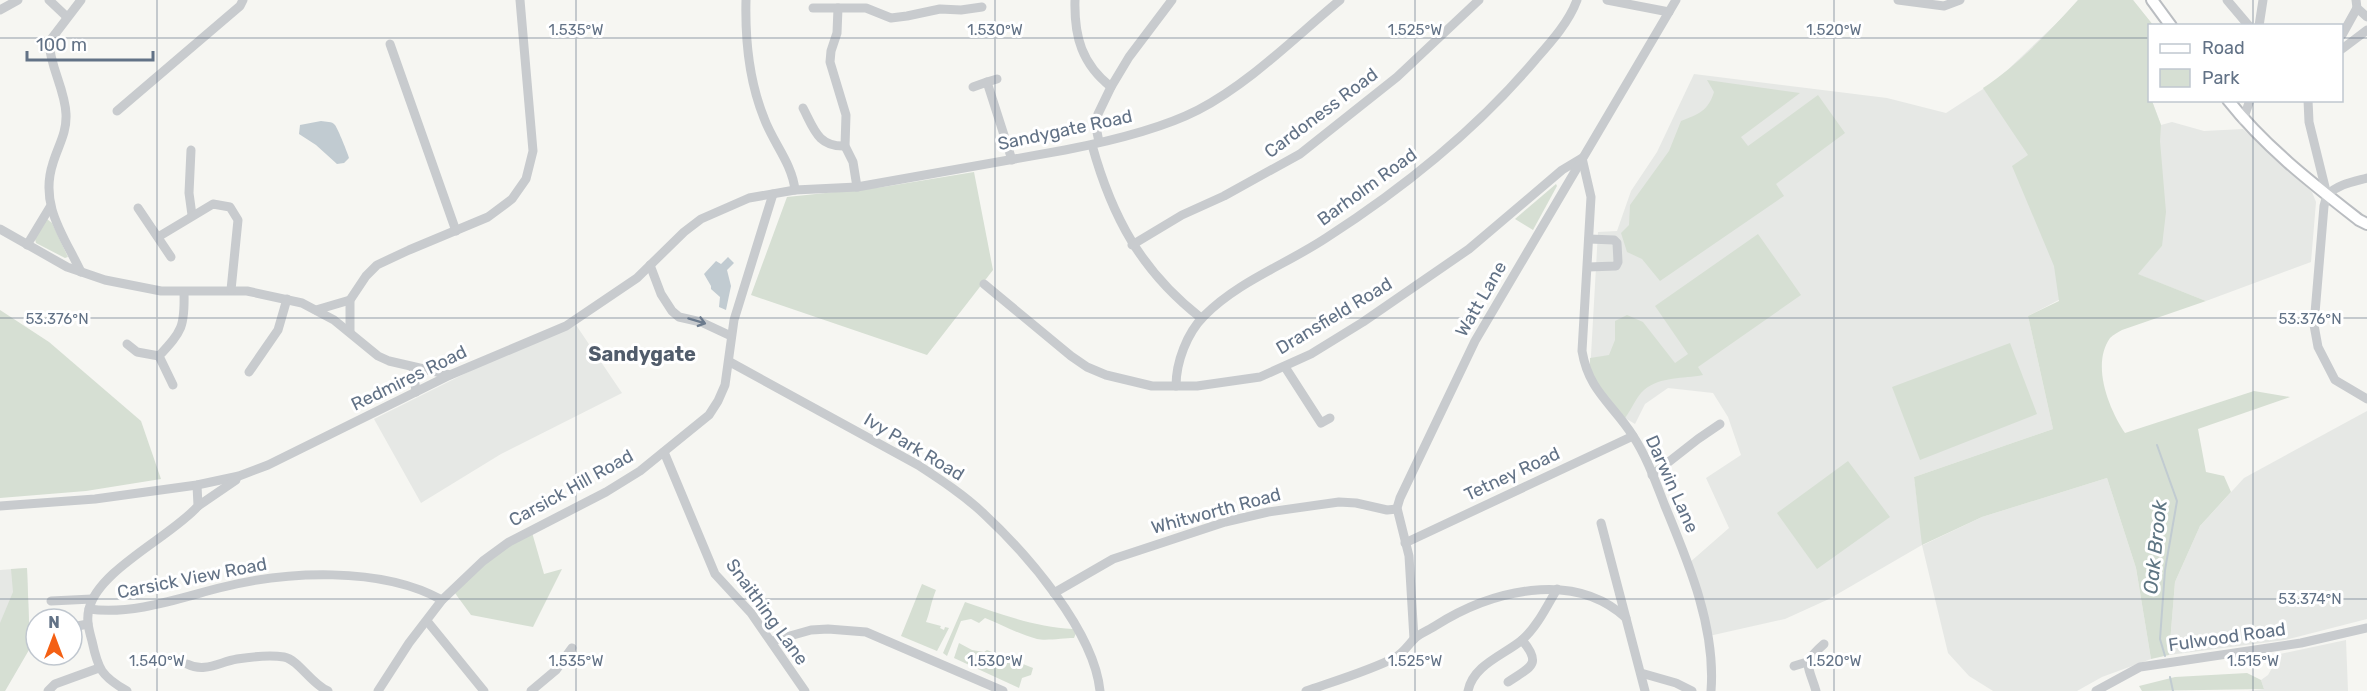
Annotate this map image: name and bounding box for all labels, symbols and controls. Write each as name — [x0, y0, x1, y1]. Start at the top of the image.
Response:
text: 1.535°W — [549, 21, 603, 39]
text: 1.530°W — [967, 21, 1023, 39]
text: 1.525°W — [1388, 21, 1442, 39]
text: 1.520°W — [1806, 21, 1862, 39]
scale bar — [27, 24, 153, 62]
legend — [2148, 24, 2343, 102]
text: 100 m — [36, 34, 87, 56]
text: Road — [2202, 37, 2245, 59]
street label: Cardoness Road — [1260, 63, 1382, 163]
text: Park — [2202, 67, 2240, 89]
street label: Sandygate Road — [996, 105, 1134, 155]
street label: Barholm Road — [1313, 144, 1421, 230]
street label: Watt Lane — [1451, 257, 1511, 341]
street label: Dransfield Road — [1272, 273, 1396, 359]
text: 53.376°N — [25, 310, 89, 328]
text: 53.376°N — [2278, 310, 2342, 328]
one-way arrow — [687, 316, 706, 327]
street label: Redmires Road — [348, 341, 470, 415]
district label: Sandygate — [588, 342, 696, 366]
street label: Ivy Park Road — [860, 408, 968, 486]
street label: Darwin Lane — [1641, 432, 1703, 536]
street label: Tetney Road — [1461, 442, 1563, 506]
street label: Carsick Hill Road — [505, 445, 637, 531]
street label: Whitworth Road — [1149, 483, 1283, 539]
water label: Oak Brook — [2138, 498, 2172, 595]
street label: Carsick View Road — [115, 553, 269, 603]
street label: Snaithing Lane — [721, 555, 813, 669]
text: 53.374°N — [2278, 590, 2342, 608]
north arrow — [24, 607, 84, 667]
text: N — [48, 613, 60, 632]
street label: Fulwood Road — [2167, 618, 2287, 656]
text: 1.540°W — [129, 652, 185, 670]
text: 1.535°W — [549, 652, 603, 670]
text: 1.530°W — [967, 652, 1023, 670]
text: 1.525°W — [1388, 652, 1442, 670]
text: 1.520°W — [1806, 652, 1862, 670]
text: 1.515°W — [2227, 652, 2279, 670]

